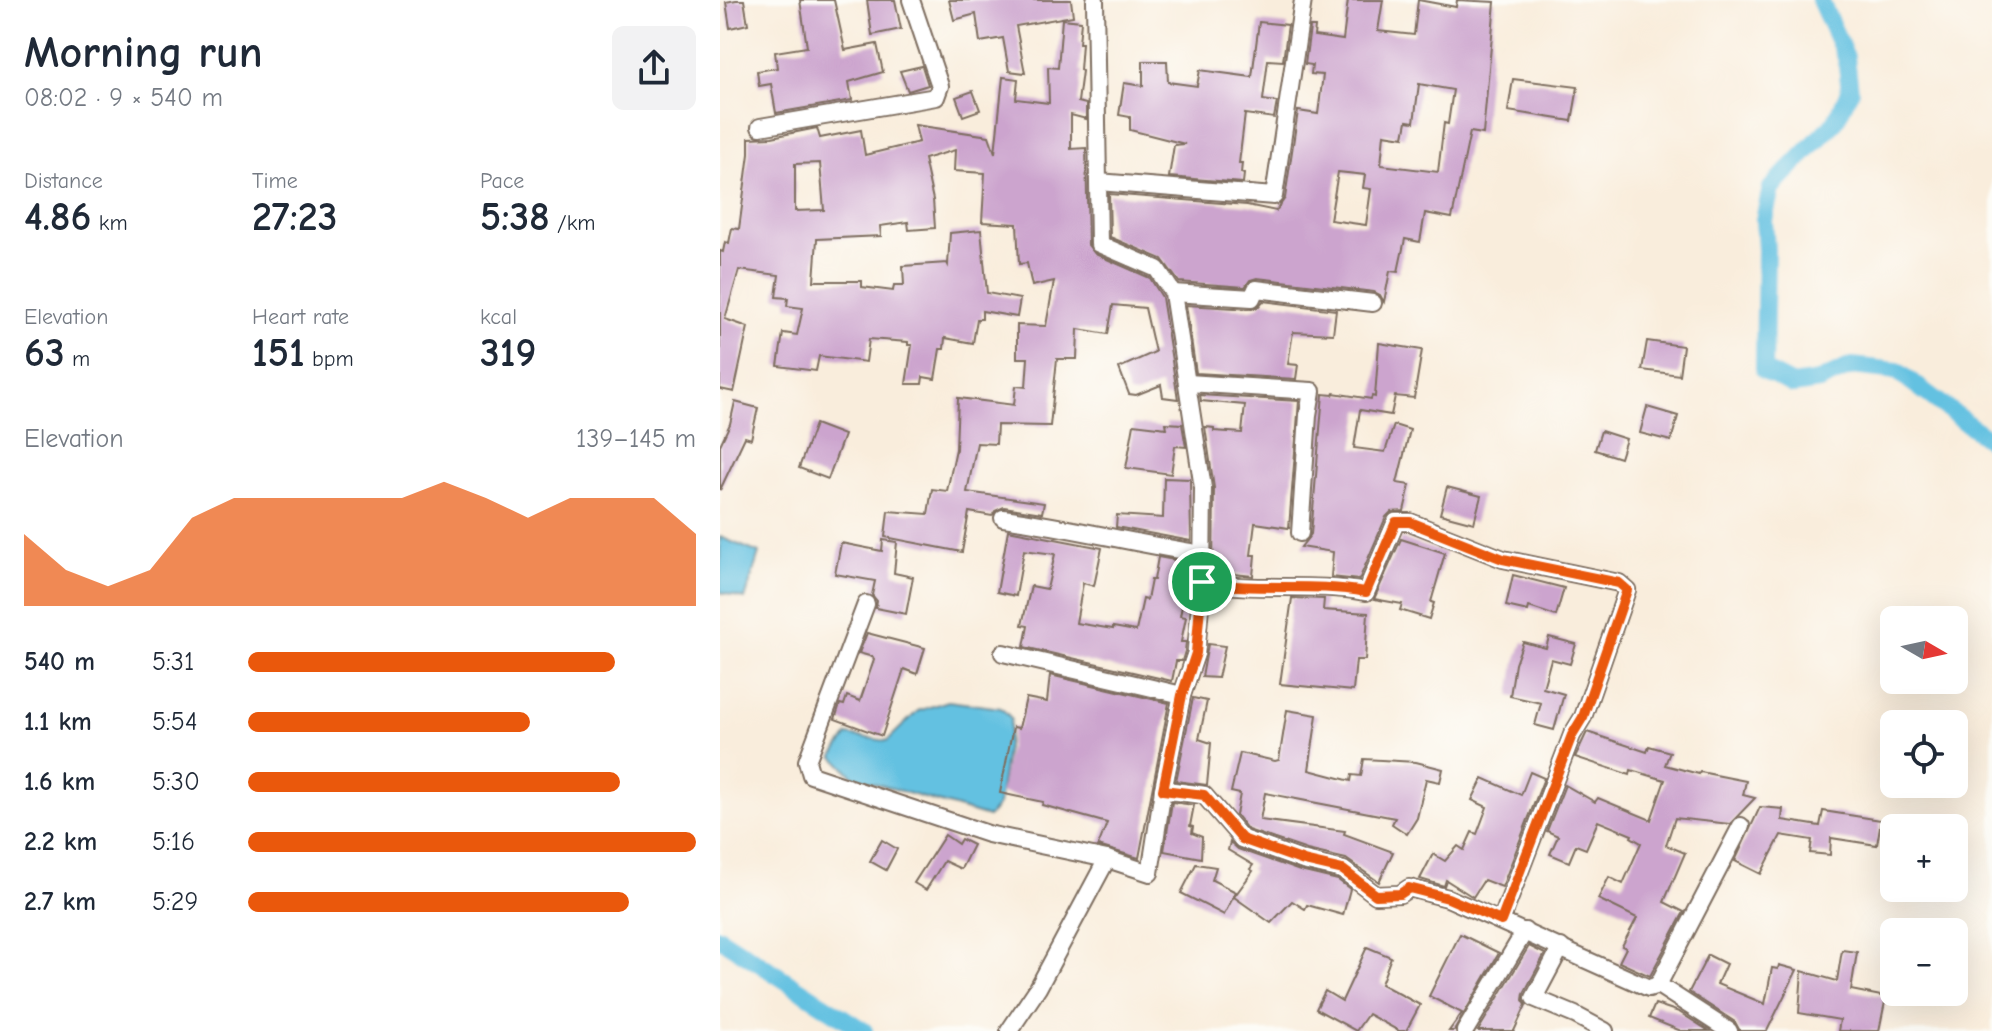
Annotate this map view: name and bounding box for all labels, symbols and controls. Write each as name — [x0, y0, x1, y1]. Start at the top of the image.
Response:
button: share — [612, 26, 696, 110]
text: Morning run — [24, 27, 263, 78]
text: 08:02 · 9 × 540 m — [24, 83, 223, 113]
text: Distance — [24, 168, 103, 194]
text: Time — [252, 168, 298, 194]
text: Pace — [480, 168, 524, 194]
text: 4.86 — [24, 194, 91, 240]
text: 27:23 — [252, 194, 337, 240]
text: 5:38 — [480, 194, 550, 240]
text: km — [91, 210, 128, 236]
text: /km — [550, 210, 596, 236]
text: Elevation — [24, 304, 108, 330]
text: Heart rate — [252, 304, 349, 330]
text: kcal — [480, 304, 517, 330]
text: 63 — [24, 330, 65, 376]
text: 151 — [252, 330, 305, 376]
text: 319 — [480, 330, 536, 376]
text: m — [65, 346, 90, 372]
text: bpm — [305, 346, 354, 372]
text: Elevation — [24, 424, 124, 454]
text: 139–145 m — [576, 424, 696, 454]
pin — [1168, 548, 1236, 616]
icon: arrive — [1180, 560, 1224, 604]
north arrow — [1880, 606, 1968, 694]
map controls — [1880, 606, 1968, 1006]
text: 540 m — [24, 647, 95, 677]
text: 5:31 — [152, 647, 194, 677]
text: 1.1 km — [24, 707, 92, 737]
text: 5:54 — [152, 707, 197, 737]
button: locate — [1880, 710, 1968, 798]
text: 1.6 km — [24, 767, 95, 797]
text: 5:30 — [152, 767, 200, 797]
button: + — [1880, 814, 1968, 902]
text: 2.2 km — [24, 827, 97, 857]
text: 5:16 — [152, 827, 195, 857]
text: 2.7 km — [24, 887, 96, 917]
text: 5:29 — [152, 887, 198, 917]
button: − — [1880, 918, 1968, 1006]

